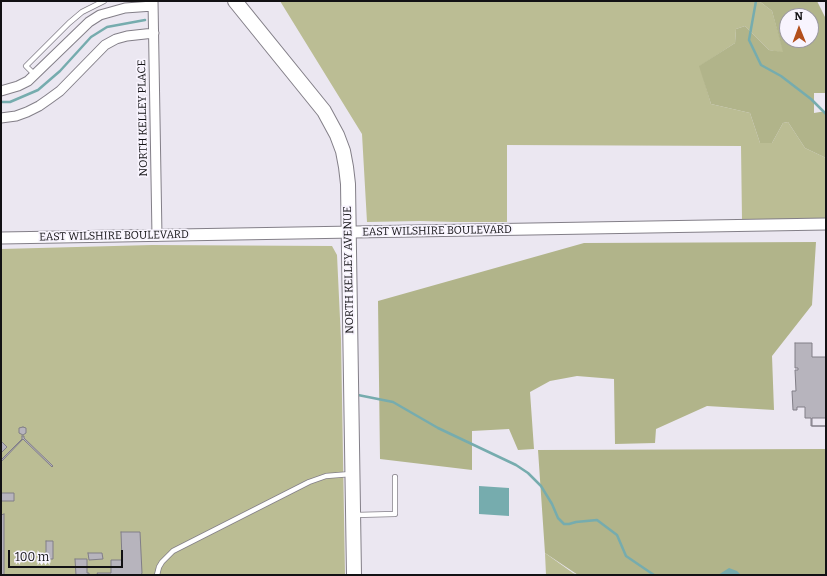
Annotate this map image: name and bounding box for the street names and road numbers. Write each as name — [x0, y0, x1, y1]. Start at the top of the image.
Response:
street label: NORTH KELLEY PLACE — [135, 59, 151, 177]
street label: NORTH KELLEY AVENUE — [341, 206, 357, 334]
street label: EAST WILSHIRE BOULEVARD — [362, 223, 512, 239]
street label: EAST WILSHIRE BOULEVARD — [39, 228, 189, 244]

